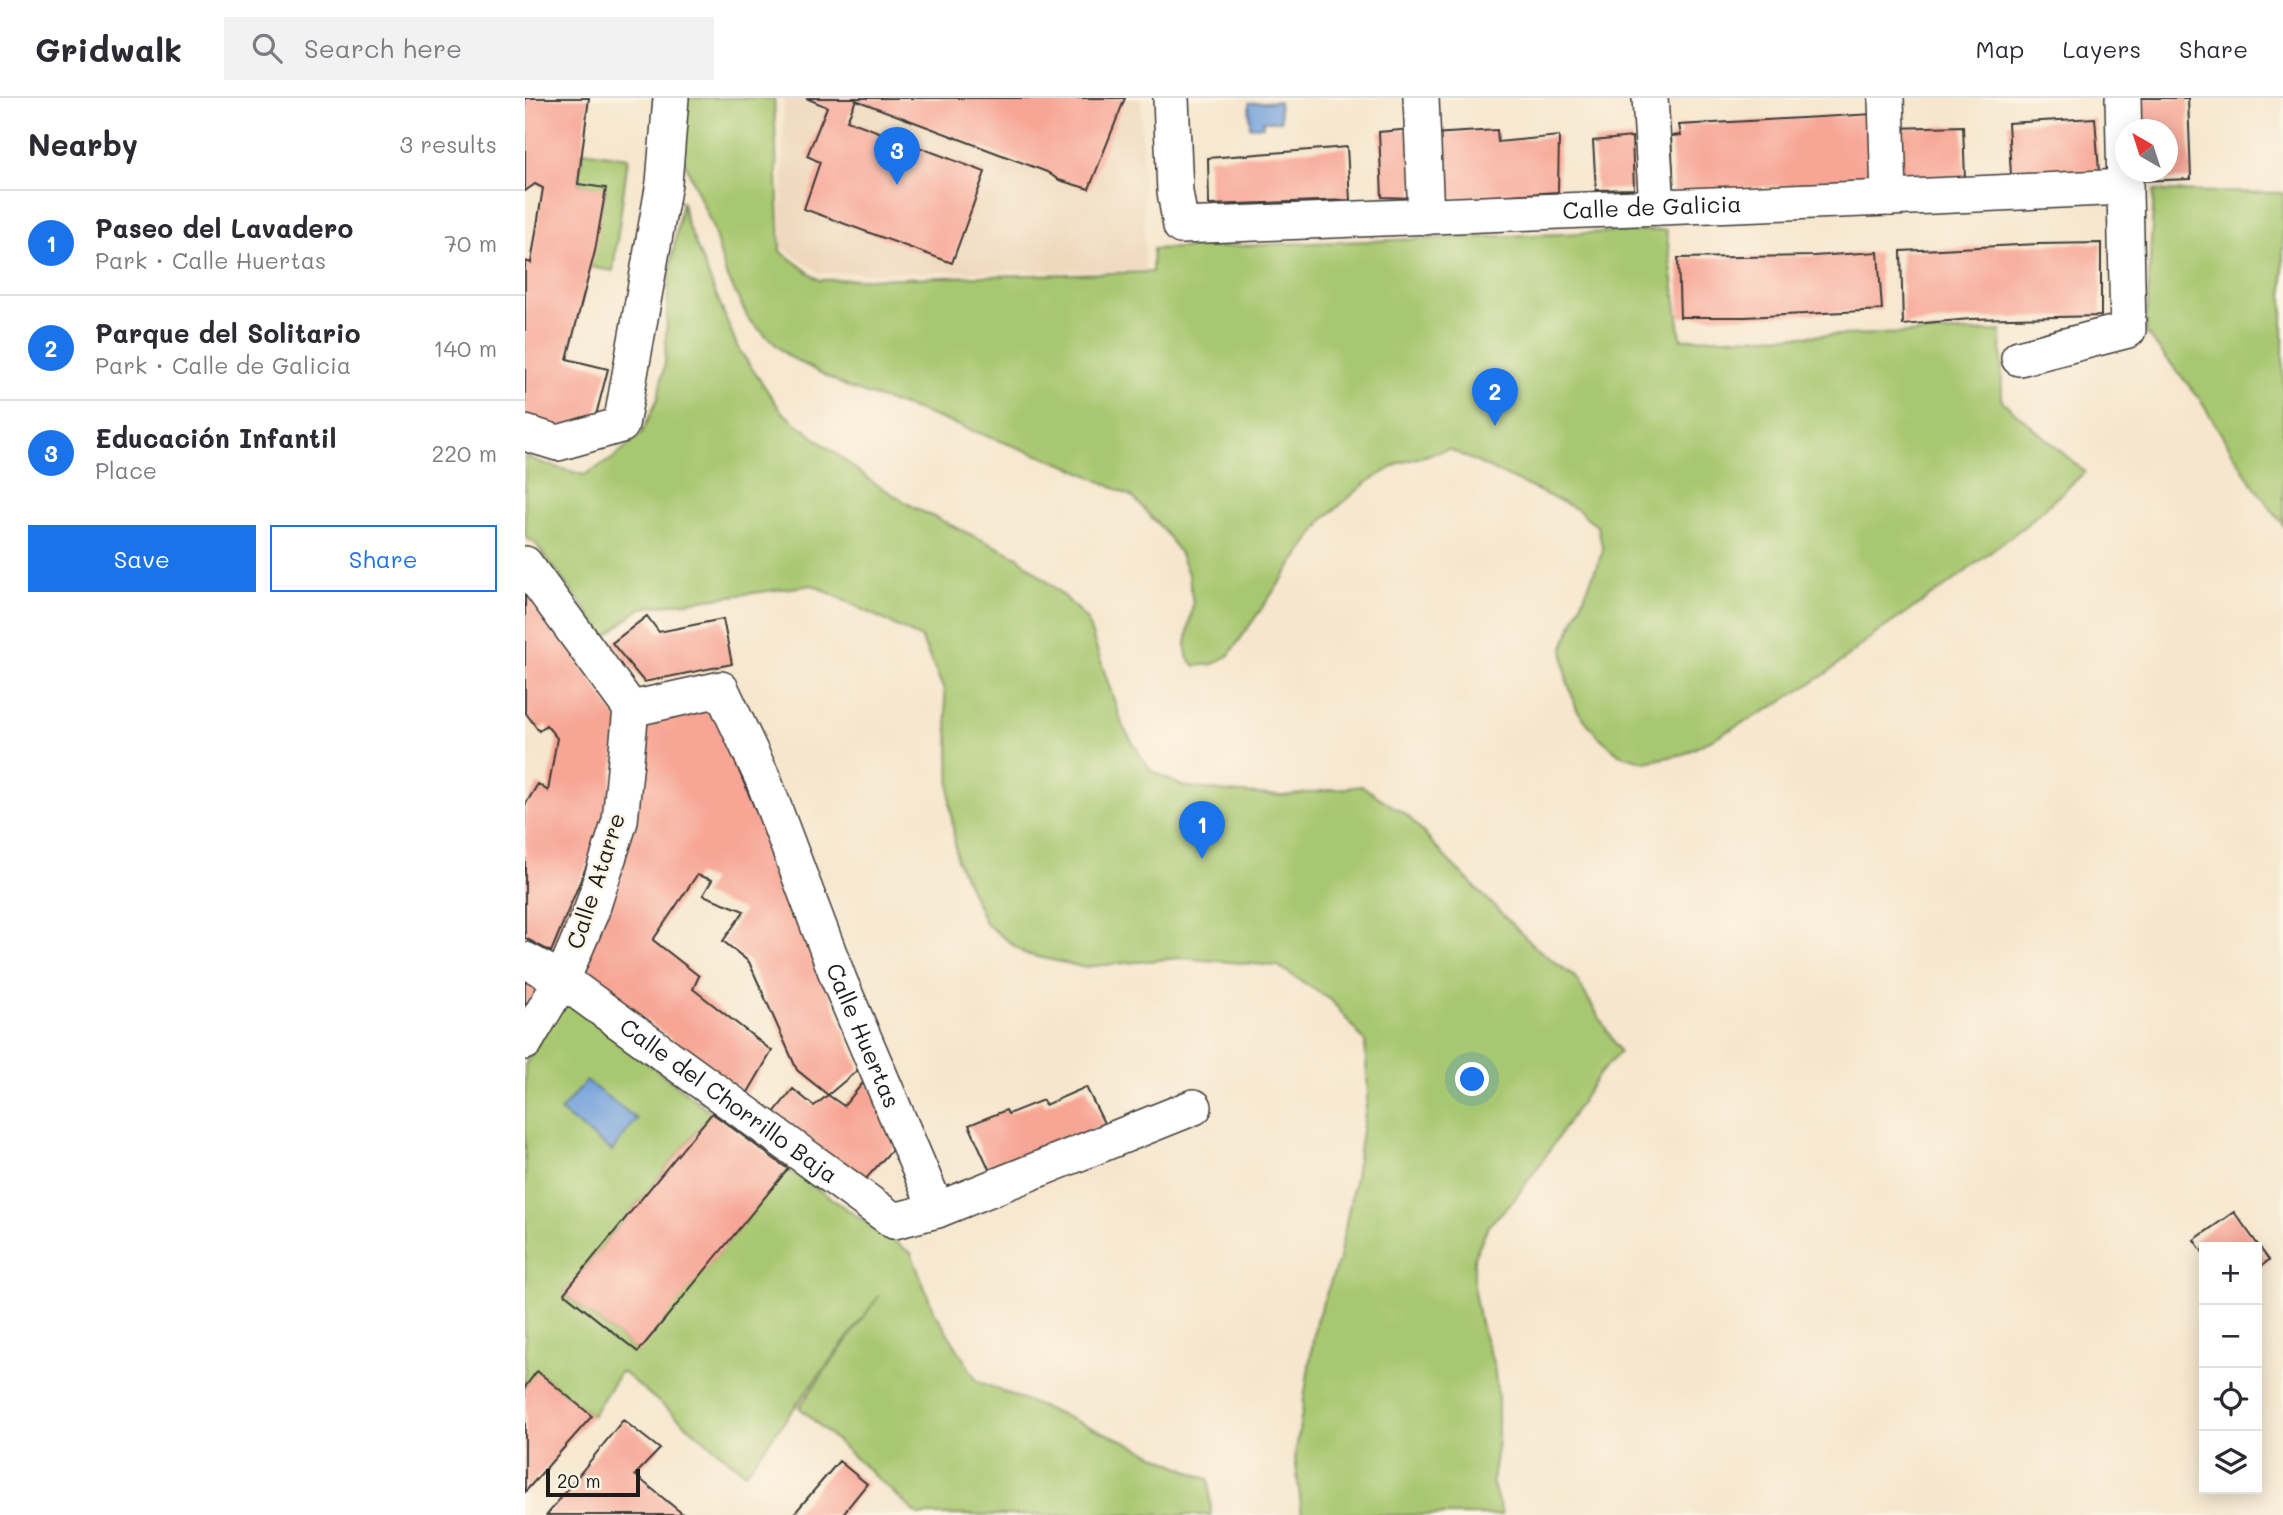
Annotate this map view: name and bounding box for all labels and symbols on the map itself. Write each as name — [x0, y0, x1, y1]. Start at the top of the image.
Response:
north arrow — [2115, 119, 2178, 182]
pin: 3 — [874, 127, 920, 185]
street label: Calle de Galicia — [1562, 188, 1742, 225]
pin: 2 — [1472, 368, 1518, 426]
pin: 1 — [1179, 801, 1225, 859]
street label: Calle Atarre — [559, 809, 631, 953]
street label: Calle Huertas — [820, 959, 908, 1112]
street label: Calle del Chorrillo Baja — [614, 1011, 844, 1189]
your location — [1455, 1062, 1489, 1096]
scale bar — [546, 1466, 641, 1498]

